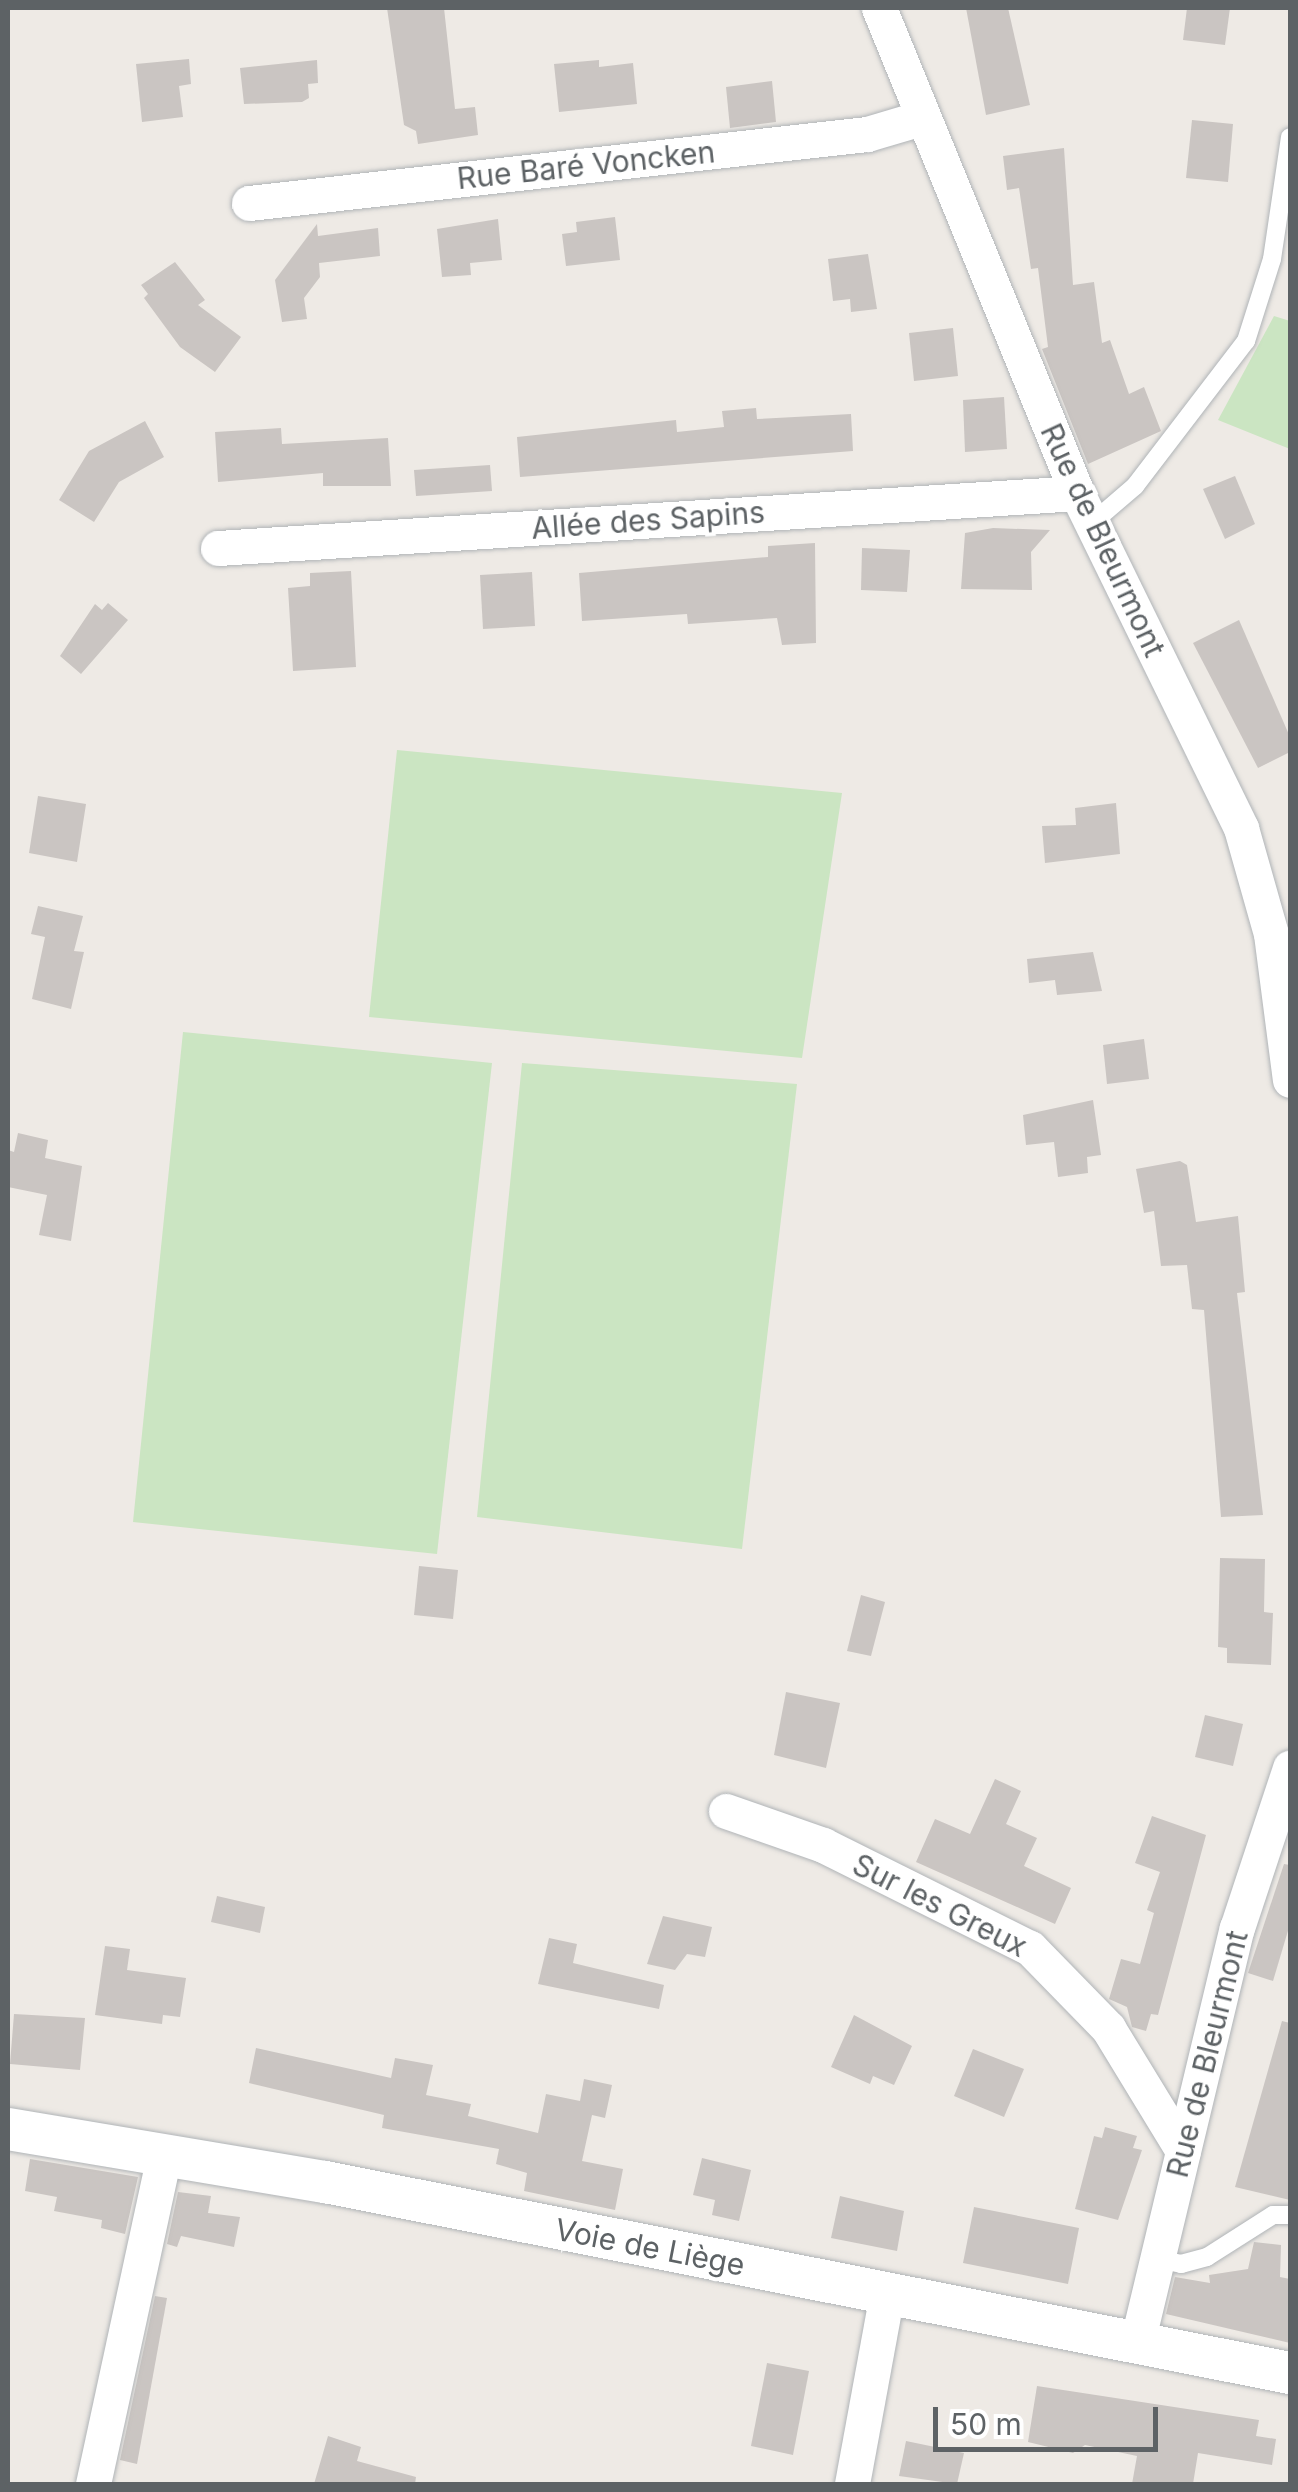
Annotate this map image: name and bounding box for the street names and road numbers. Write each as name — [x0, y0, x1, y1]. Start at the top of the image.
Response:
street label: Rue Baré Voncken — [455, 134, 717, 196]
street label: Rue de Bleurmont — [1033, 418, 1173, 662]
street label: Allée des Sapins — [530, 494, 766, 546]
street label: Sur les Greux — [847, 1846, 1033, 1964]
street label: Rue de Bleurmont — [1159, 1927, 1255, 2181]
street label: Voie de Liège — [552, 2211, 748, 2283]

